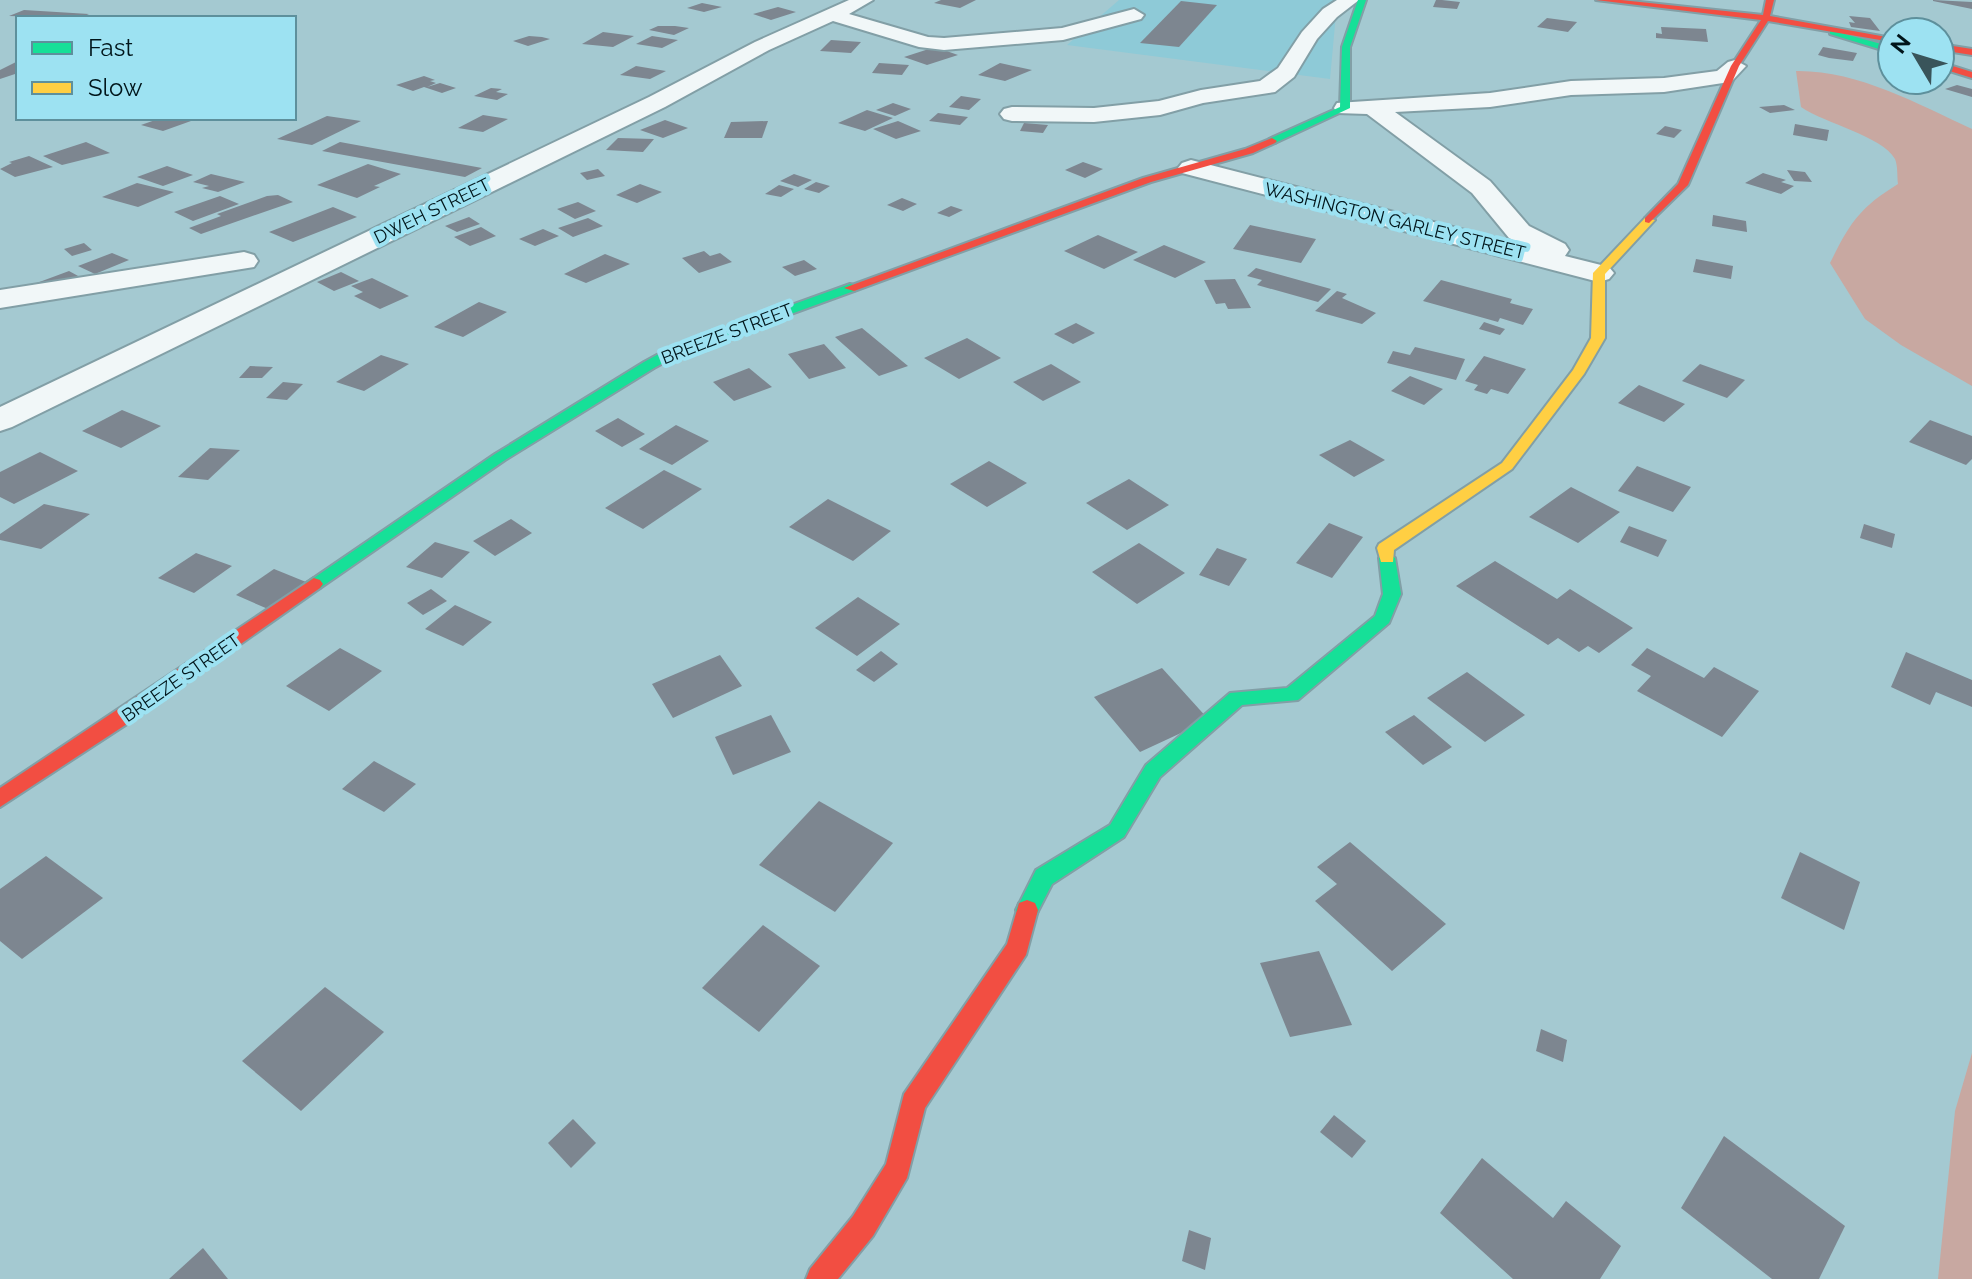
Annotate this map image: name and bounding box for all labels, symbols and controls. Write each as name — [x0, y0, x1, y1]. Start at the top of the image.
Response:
legend — [16, 16, 296, 120]
north arrow — [1876, 16, 1956, 96]
text: N — [1885, 29, 1916, 58]
text: Fast — [88, 33, 133, 62]
text: Slow — [88, 73, 143, 102]
street label: DWEH STREET — [370, 173, 493, 248]
street label: WASHINGTON GARLEY STREET — [1263, 178, 1528, 263]
street label: BREEZE STREET — [658, 299, 796, 368]
street label: BREEZE STREET — [118, 629, 244, 726]

